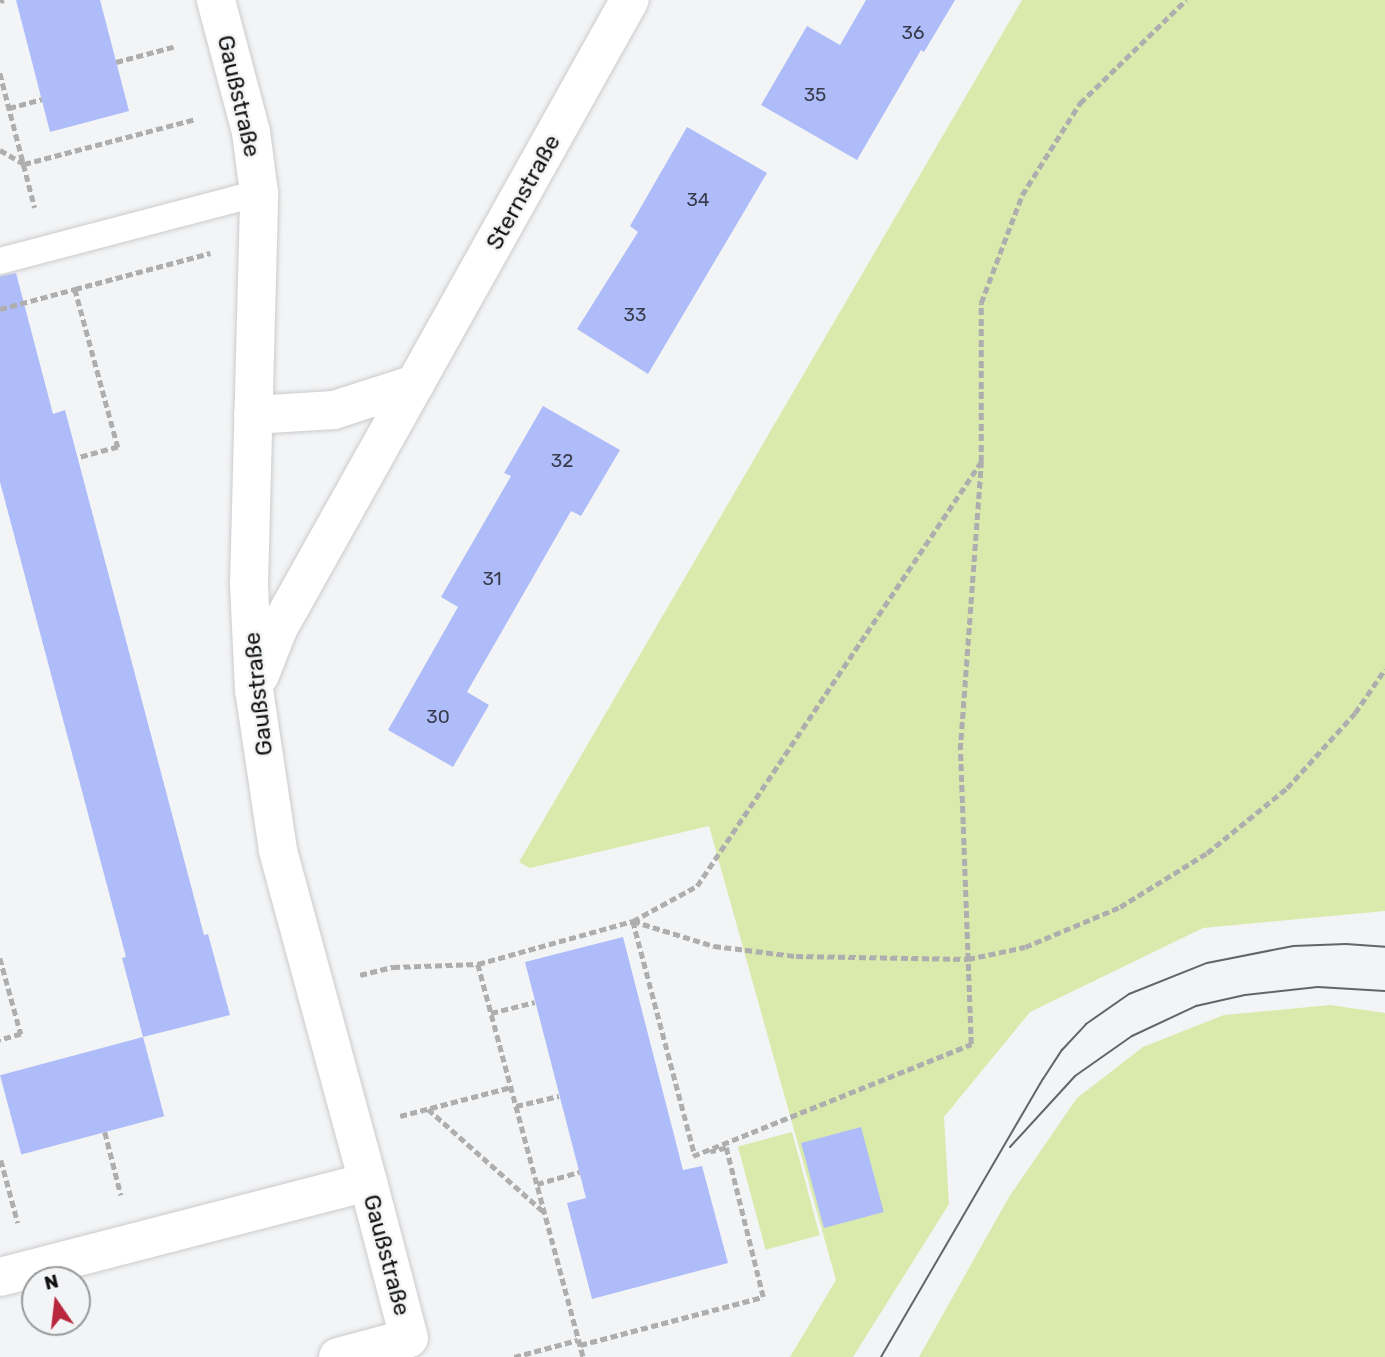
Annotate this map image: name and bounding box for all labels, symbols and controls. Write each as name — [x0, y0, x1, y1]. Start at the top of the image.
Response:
house number: 36 — [902, 22, 924, 44]
street label: Gaußstraße — [212, 32, 266, 160]
house number: 35 — [804, 84, 826, 106]
street label: Sternstraße — [480, 130, 566, 254]
house number: 34 — [686, 189, 710, 211]
house number: 33 — [624, 304, 646, 326]
house number: 32 — [551, 450, 573, 472]
house number: 31 — [482, 568, 502, 590]
street label: Gaußstraße — [238, 631, 278, 757]
house number: 30 — [426, 706, 450, 728]
street label: Gaußstraße — [358, 1191, 416, 1319]
north arrow — [21, 1266, 91, 1336]
text: N — [42, 1269, 61, 1295]

